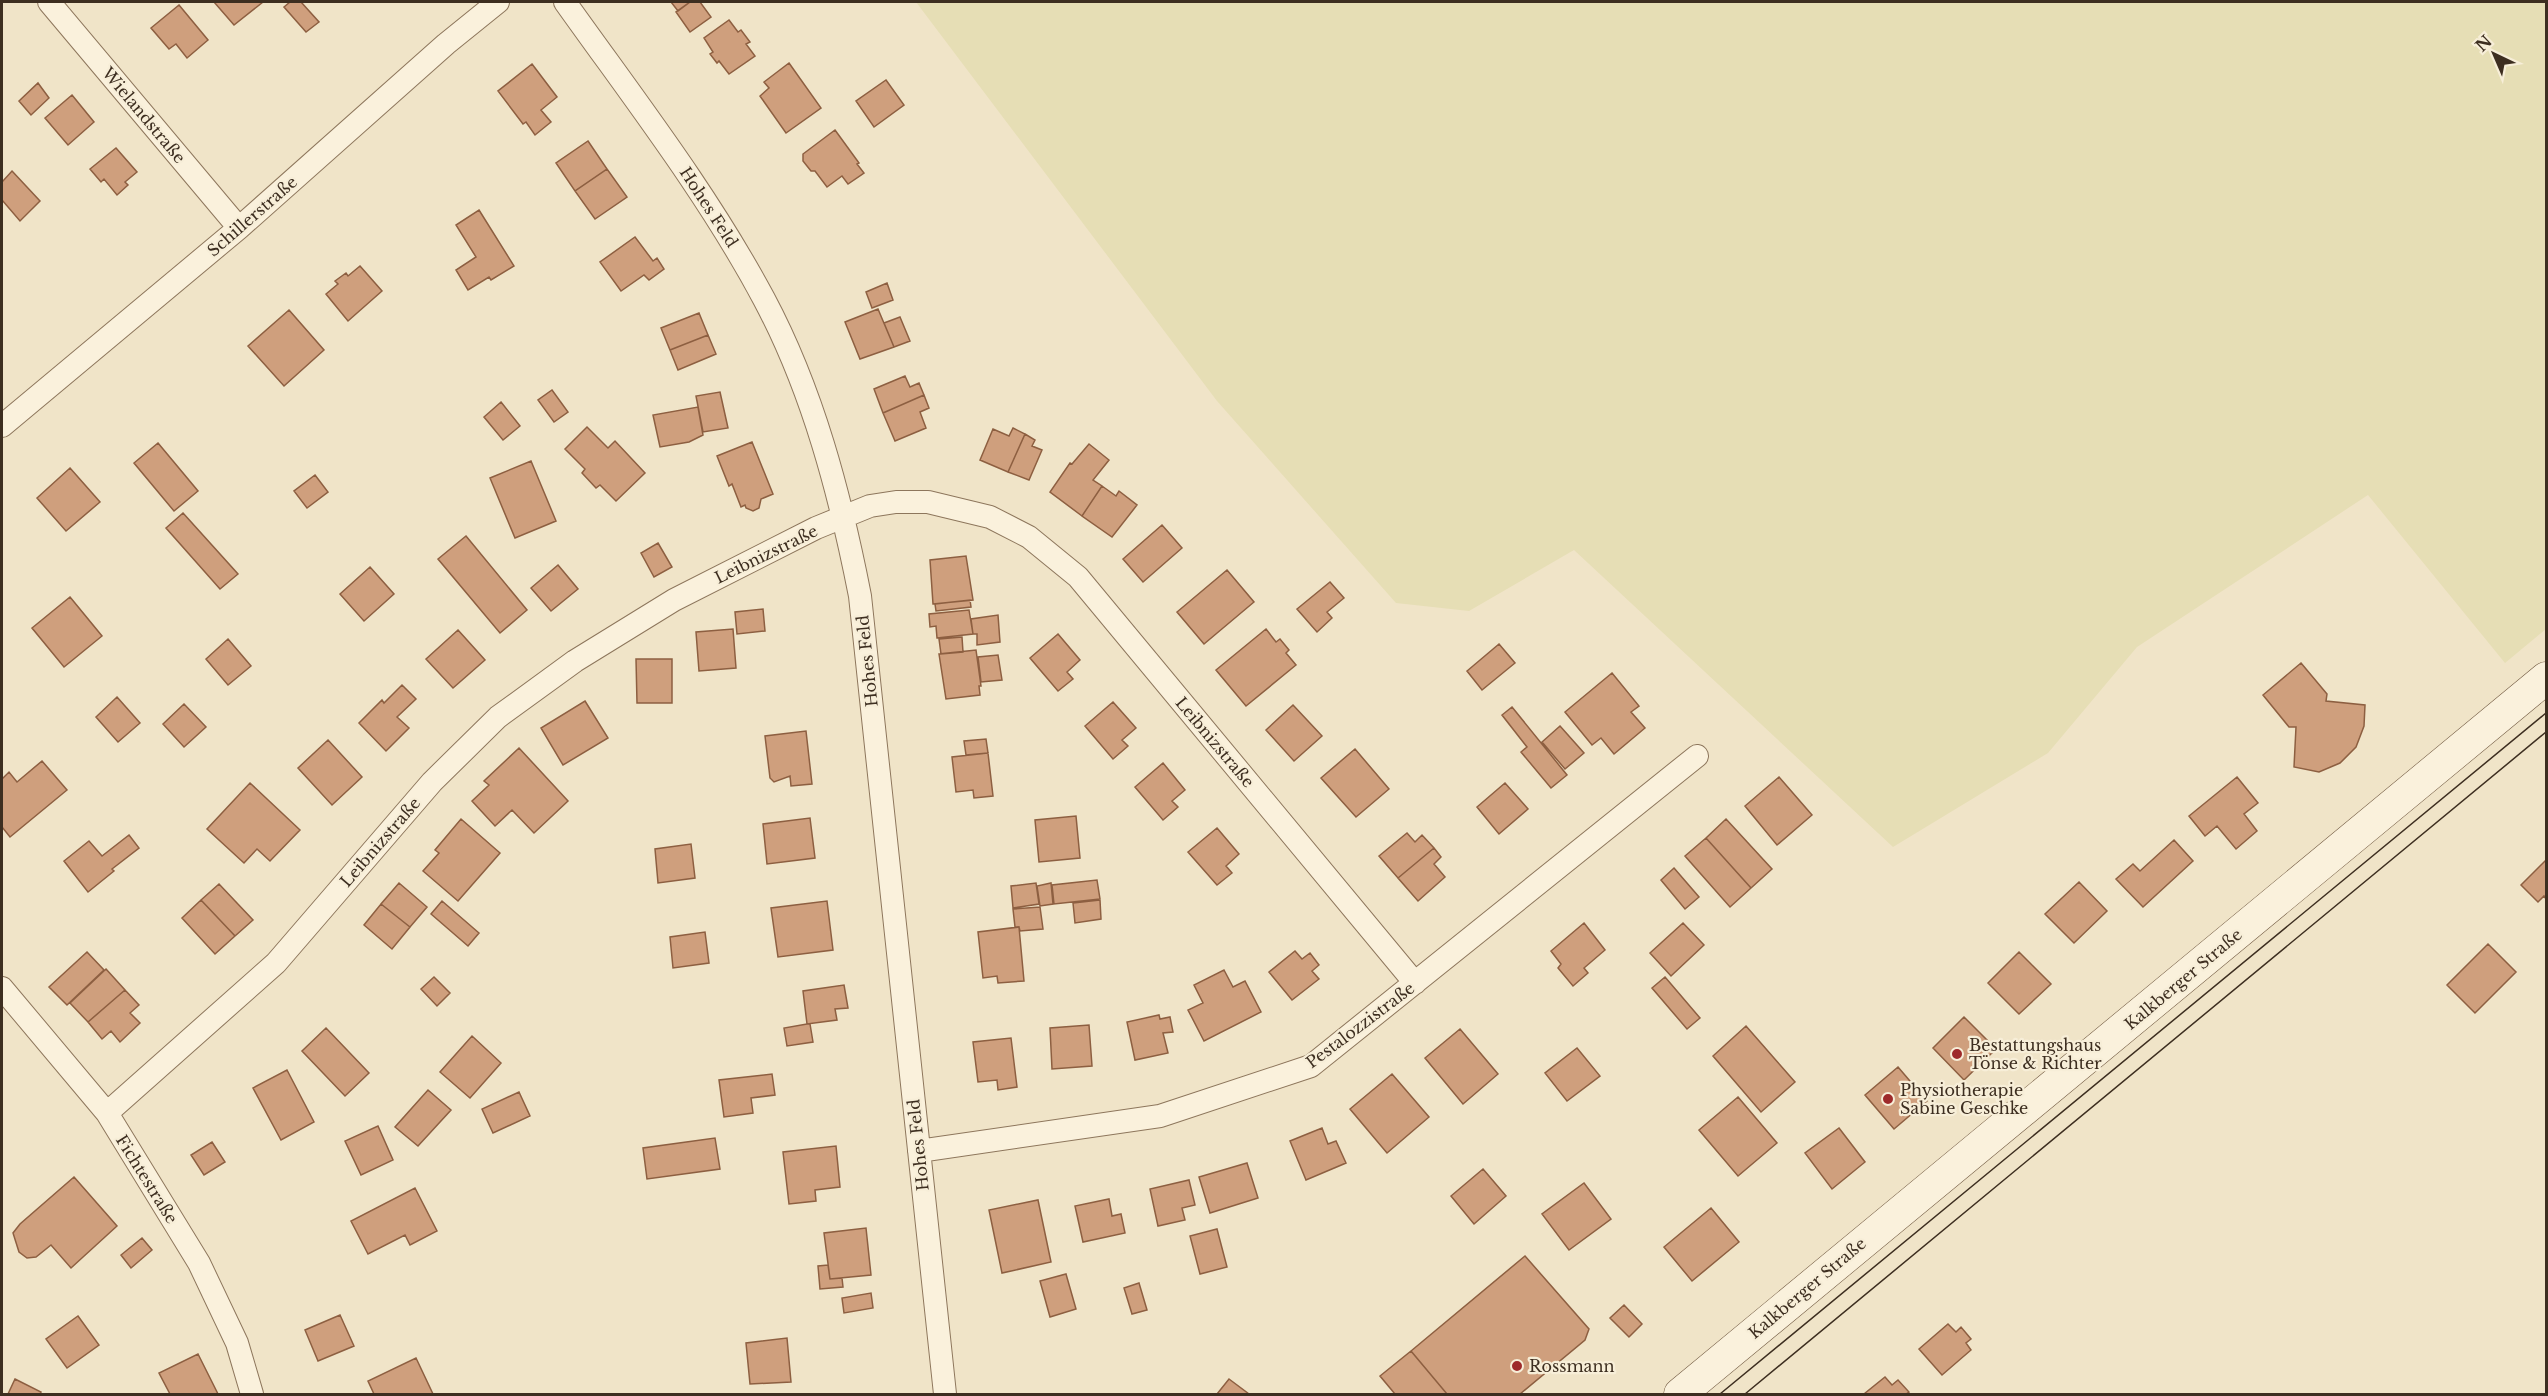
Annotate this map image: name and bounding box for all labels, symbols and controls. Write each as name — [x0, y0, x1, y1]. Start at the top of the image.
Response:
north arrow — [2464, 24, 2524, 84]
text: N — [2471, 31, 2496, 56]
street label: Wielandstraße — [97, 62, 190, 167]
street label: Hohes Feld — [676, 163, 743, 251]
street label: Schillerstraße — [203, 172, 301, 260]
street label: Leibnizstraße — [711, 520, 821, 588]
street label: Hohes Feld — [852, 614, 882, 708]
street label: Leibnizstraße — [1171, 693, 1259, 791]
street label: Leibnizstraße — [336, 793, 424, 891]
street label: Kalkberger Straße — [2120, 924, 2246, 1034]
street label: Pestalozzistraße — [1302, 978, 1418, 1072]
place label: Bestattungshaus Tönse & Richter — [1969, 1035, 2102, 1073]
marker: Bestattungshaus Tönse & Richter — [1950, 1047, 1964, 1061]
place label: Physiotherapie Sabine Geschke — [1900, 1080, 2028, 1118]
marker: Physiotherapie Sabine Geschke — [1881, 1092, 1895, 1106]
street label: Hohes Feld — [903, 1098, 933, 1192]
street label: Fichtestraße — [112, 1131, 182, 1227]
street label: Kalkberger Straße — [1744, 1233, 1870, 1343]
place label: Rossmann — [1529, 1356, 1615, 1376]
marker: Rossmann — [1510, 1359, 1524, 1373]

